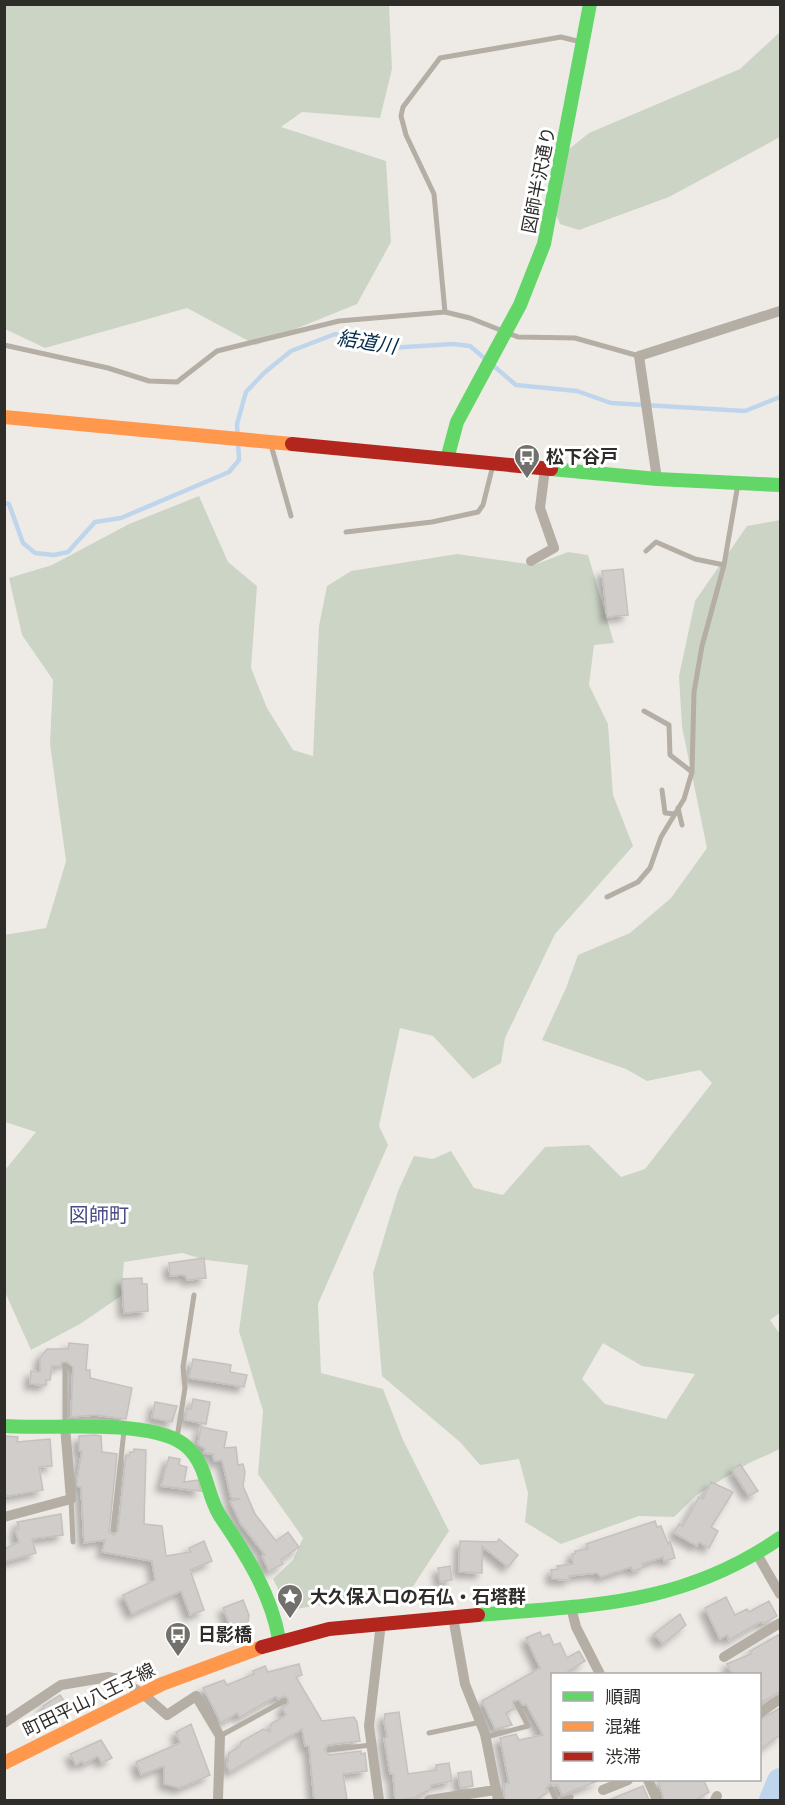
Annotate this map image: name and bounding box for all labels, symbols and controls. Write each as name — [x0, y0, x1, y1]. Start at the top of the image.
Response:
street label: 図師半沢通り — [519, 125, 559, 235]
water label: 結道川 — [336, 326, 400, 358]
bus stop icon: 松下谷戸 — [512, 442, 542, 480]
place label: 松下谷戸 — [546, 447, 618, 467]
district label: 図師町 — [69, 1204, 129, 1226]
place icon: 大久保入口の石仏・石塔群 — [275, 1582, 305, 1620]
place label: 大久保入口の石仏・石塔群 — [310, 1587, 526, 1607]
bus stop icon: 日影橋 — [163, 1620, 193, 1658]
place label: 日影橋 — [198, 1625, 252, 1645]
street label: 町田平山八王子線 — [20, 1659, 158, 1741]
legend — [551, 1673, 761, 1781]
text: 順調 — [605, 1687, 641, 1707]
text: 混雑 — [605, 1717, 641, 1737]
text: 渋滞 — [605, 1747, 641, 1767]

